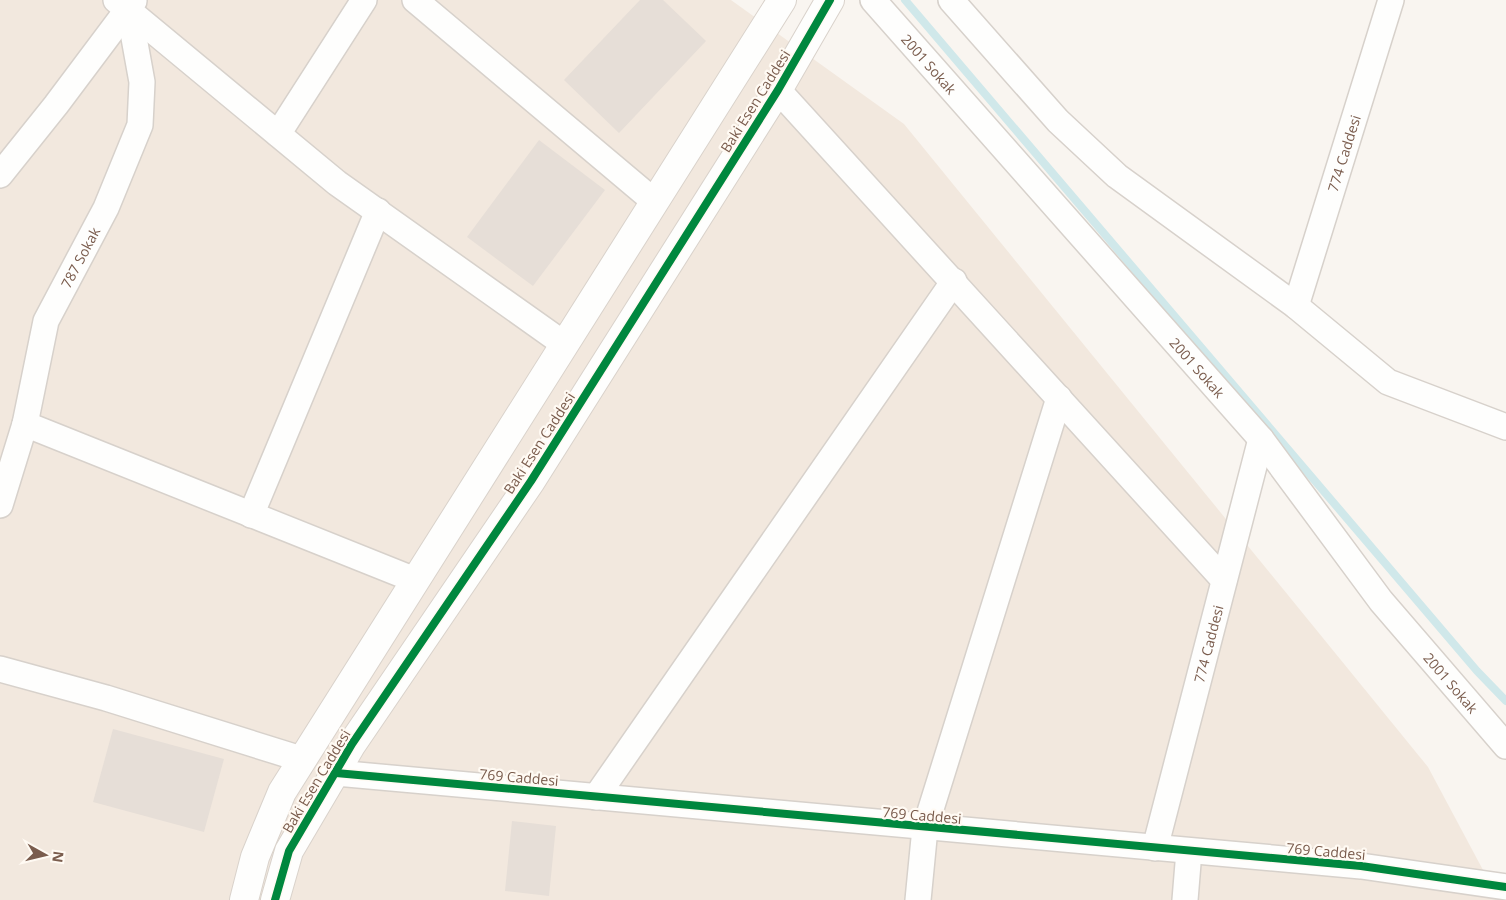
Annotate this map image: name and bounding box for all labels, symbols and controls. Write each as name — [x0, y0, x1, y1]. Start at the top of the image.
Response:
street label: 2001 Sokak — [898, 30, 961, 98]
street label: Baki Esen Caddesi — [716, 46, 794, 156]
street label: 774 Caddesi — [1323, 112, 1364, 194]
street label: 787 Sokak — [56, 223, 104, 291]
street label: 2001 Sokak — [1166, 333, 1230, 402]
street label: Baki Esen Caddesi — [499, 388, 579, 498]
street label: 774 Caddesi — [1189, 603, 1227, 685]
street label: 2001 Sokak — [1420, 648, 1483, 717]
street label: Baki Esen Caddesi — [278, 726, 354, 836]
street label: 769 Caddesi — [479, 764, 559, 790]
street label: 769 Caddesi — [882, 802, 962, 828]
north arrow — [20, 830, 70, 880]
street label: 769 Caddesi — [1286, 838, 1366, 864]
text: N — [48, 850, 69, 864]

